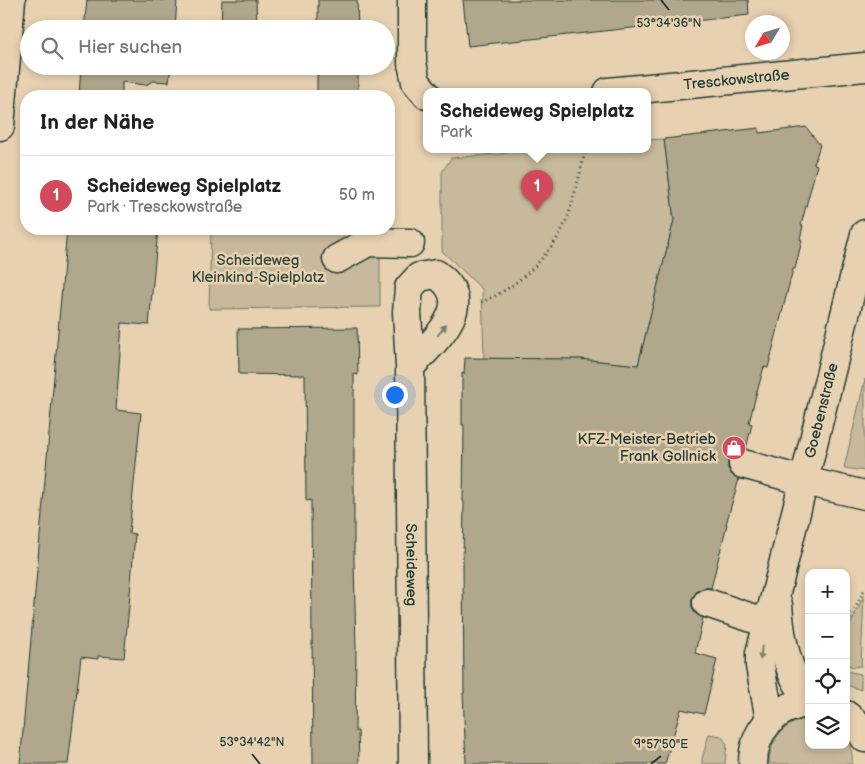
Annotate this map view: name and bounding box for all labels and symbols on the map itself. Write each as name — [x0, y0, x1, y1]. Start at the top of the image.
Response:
north arrow — [745, 15, 790, 60]
text: 53°34'36"N — [636, 16, 702, 31]
street label: Tresckowstraße — [683, 65, 790, 95]
pin: 1 — [521, 170, 553, 211]
park label: Scheideweg Kleinkind-Spielplatz — [192, 251, 325, 287]
one-way arrow — [437, 323, 447, 337]
street label: Goebenstraße — [801, 361, 843, 460]
your location — [382, 382, 408, 408]
place label: KFZ-Meister-Betrieb Frank Gollnick — [578, 430, 717, 466]
shop icon: KFZ-Meister-Betrieb Frank Gollnick — [721, 435, 747, 461]
street label: Scheideweg — [401, 523, 421, 606]
one-way arrow — [757, 645, 765, 661]
text: 53°34'42"N — [220, 735, 284, 750]
text: 9°57'50"E — [634, 737, 688, 752]

